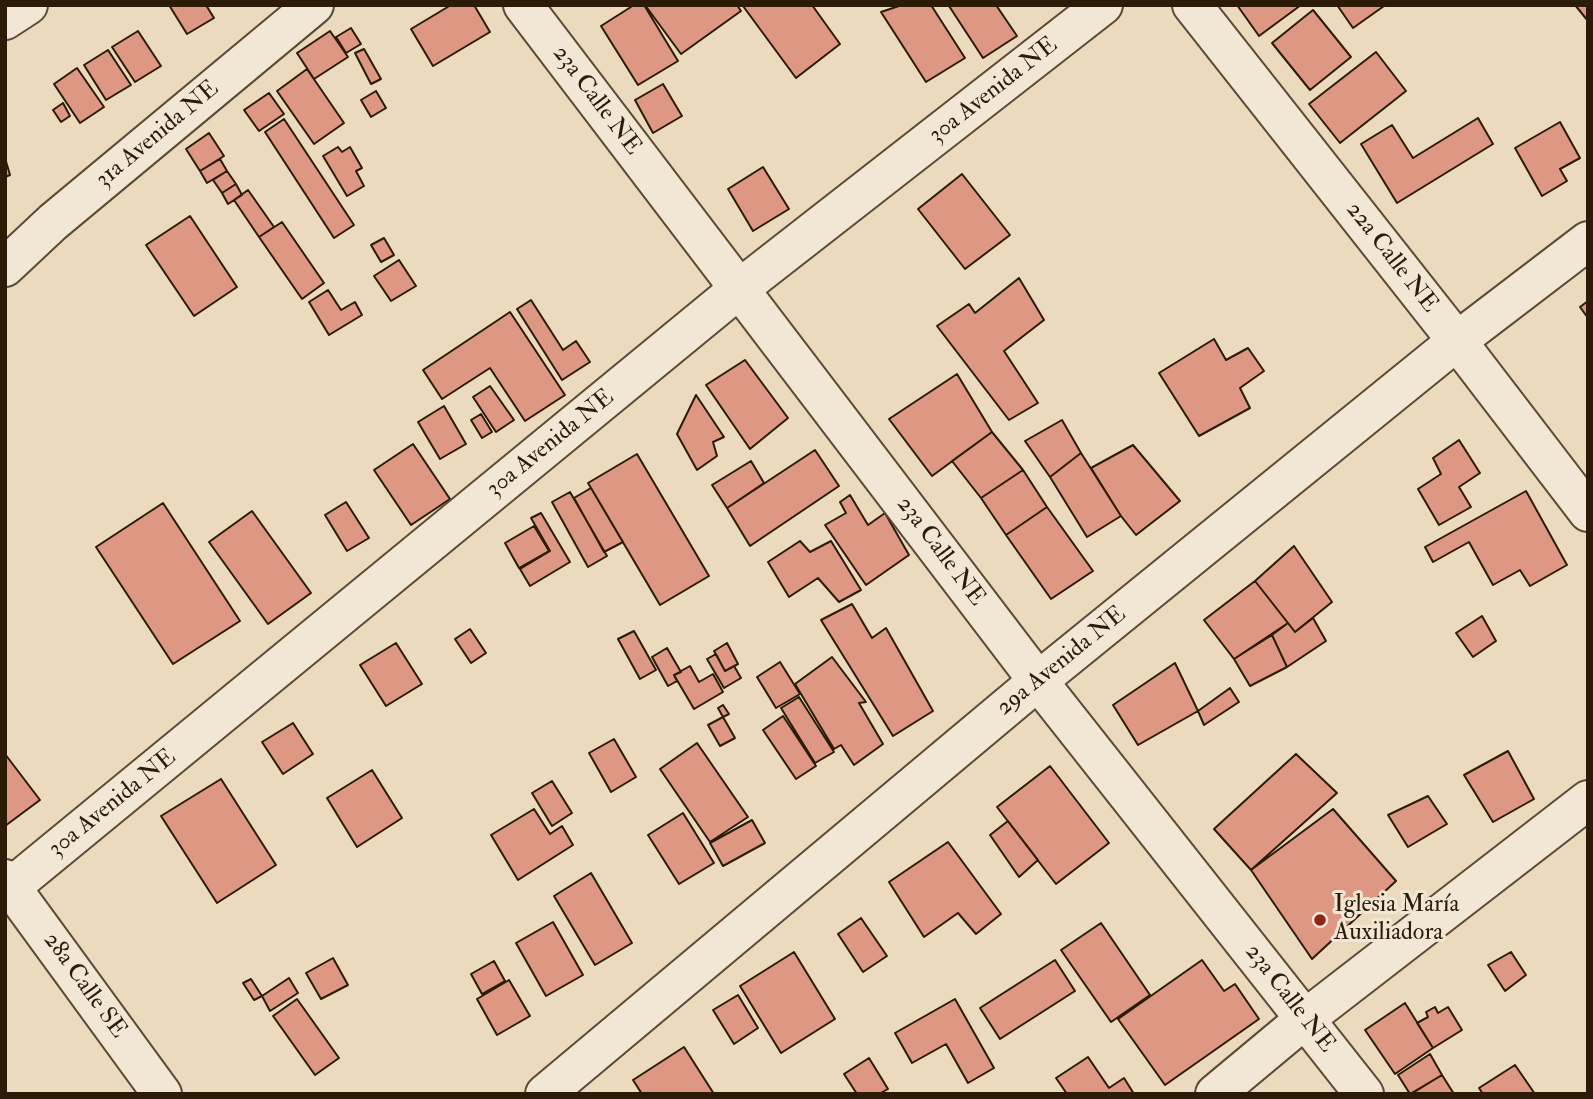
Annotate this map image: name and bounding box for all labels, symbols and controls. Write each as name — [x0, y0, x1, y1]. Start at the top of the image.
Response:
street label: 30a Avenida NE — [924, 32, 1064, 150]
street label: 23a Calle NE — [545, 41, 647, 161]
street label: 31a Avenida NE — [91, 75, 225, 195]
street label: 22a Calle NE — [1339, 197, 1443, 319]
street label: 30a Avenida NE — [482, 384, 620, 504]
street label: 23a Calle NE — [889, 492, 991, 612]
street label: 29a Avenida NE — [991, 601, 1133, 723]
street label: 30a Avenida NE — [44, 744, 182, 864]
place label: Iglesia María Auxiliadora — [1334, 892, 1459, 948]
marker: Iglesia María Auxiliadora — [1312, 912, 1328, 928]
street label: 28a Calle SE — [36, 928, 132, 1044]
street label: 23a Calle NE — [1238, 939, 1340, 1059]

